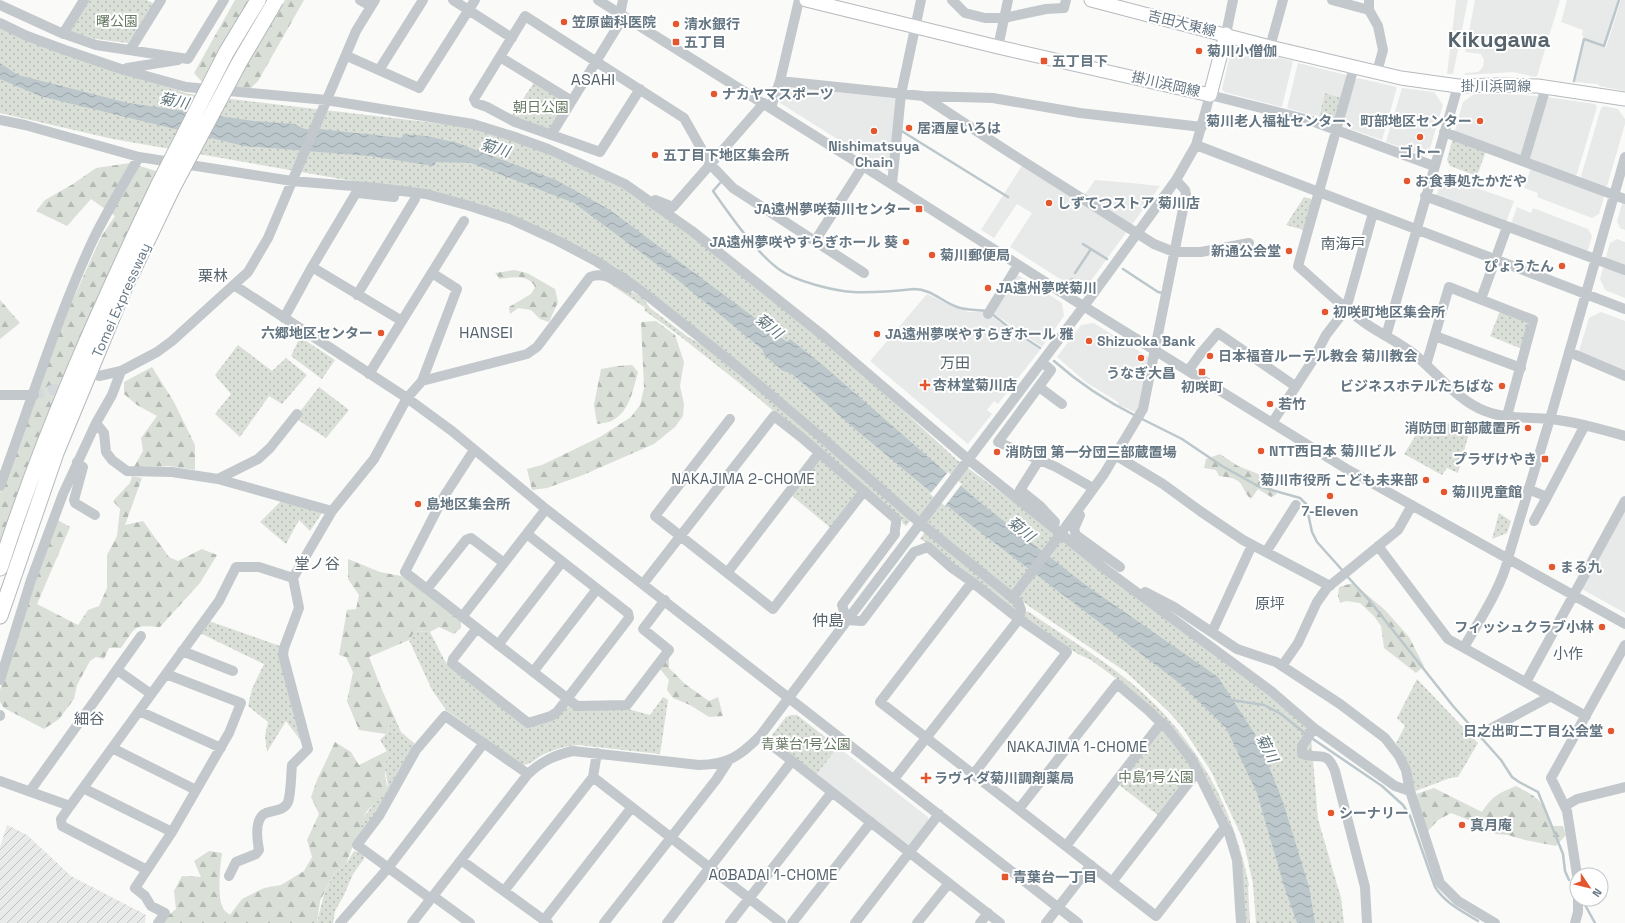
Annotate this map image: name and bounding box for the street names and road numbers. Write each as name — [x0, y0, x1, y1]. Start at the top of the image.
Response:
street label: 吉田大東線 — [1146, 6, 1218, 40]
street label: 掛川浜岡線 — [1130, 67, 1202, 101]
street label: 掛川浜岡線 — [1461, 77, 1531, 95]
street label: Tomei Expressway — [88, 240, 154, 360]

